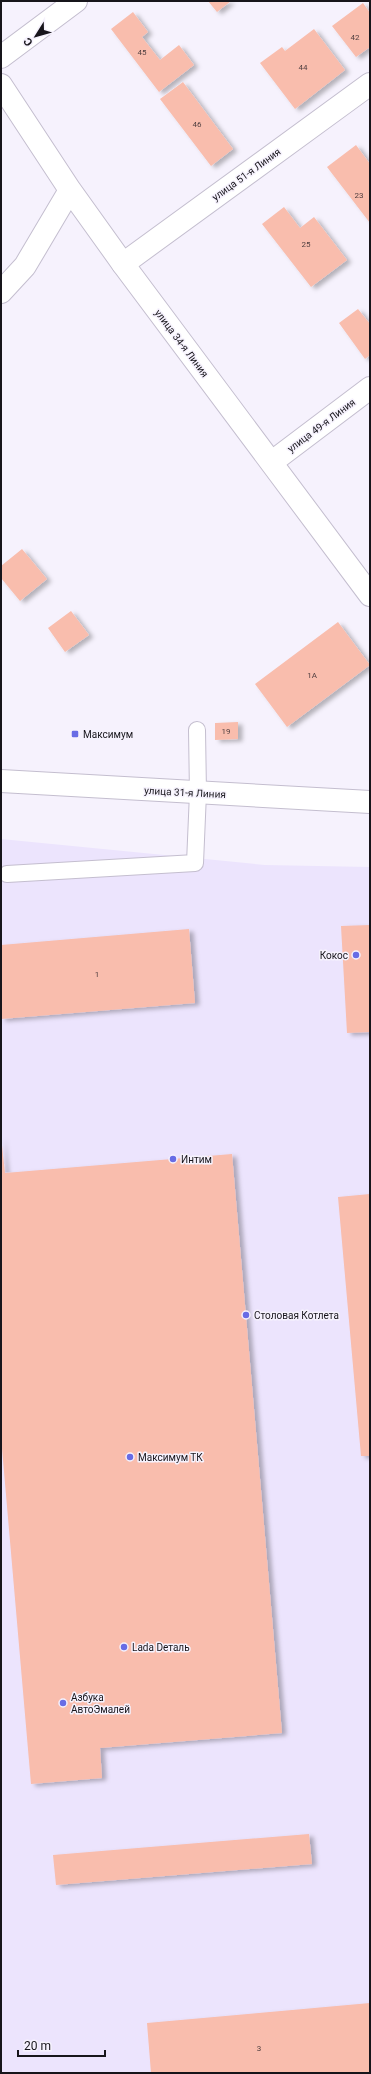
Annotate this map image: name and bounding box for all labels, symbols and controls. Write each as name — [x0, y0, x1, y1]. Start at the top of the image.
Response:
north arrow — [16, 16, 56, 56]
house number: 42 — [351, 33, 360, 42]
text: С — [21, 35, 36, 49]
house number: 45 — [138, 48, 147, 57]
house number: 44 — [299, 63, 308, 72]
house number: 46 — [193, 120, 202, 129]
street label: улица 51-я Линия — [210, 146, 283, 203]
house number: 23 — [355, 191, 364, 200]
house number: 25 — [302, 240, 311, 249]
street label: улица 34-я Линия — [153, 307, 211, 379]
street label: улица 49-я Линия — [285, 396, 357, 454]
house number: 1А — [307, 671, 318, 680]
house number: 19 — [222, 727, 231, 736]
marker: Максимум — [70, 729, 80, 739]
place label: Максимум — [83, 729, 133, 740]
street label: улица 31-я Линия — [144, 785, 226, 800]
place label: Кокос — [320, 950, 348, 961]
marker: Кокос — [351, 950, 361, 960]
house number: 1 — [95, 970, 99, 979]
marker: Интим — [168, 1154, 178, 1164]
place label: Интим — [181, 1154, 212, 1165]
marker: Столовая Котлета — [241, 1310, 251, 1320]
place label: Столовая Котлета — [254, 1310, 339, 1321]
marker: Максимум ТК — [125, 1452, 135, 1462]
place label: Максимум ТК — [138, 1452, 203, 1463]
marker: Lada Dеталь — [119, 1642, 129, 1652]
place label: Lada Dеталь — [132, 1642, 190, 1653]
place label: Азбука АвтоЭмалей — [71, 1692, 130, 1715]
marker: Азбука АвтоЭмалей — [58, 1698, 68, 1708]
scale bar — [18, 2032, 105, 2058]
text: 20 m — [24, 2039, 51, 2053]
house number: 3 — [257, 2044, 261, 2053]

